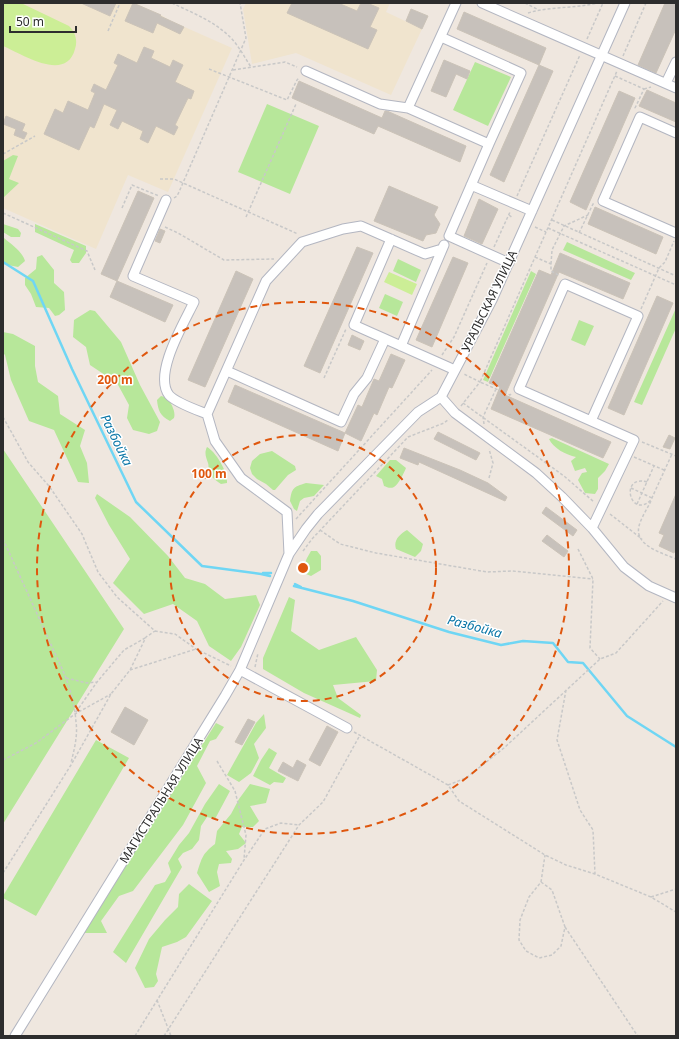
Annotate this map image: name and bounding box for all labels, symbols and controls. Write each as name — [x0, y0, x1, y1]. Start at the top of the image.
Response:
scale bar — [10, 8, 76, 34]
text: 50 m — [16, 13, 44, 30]
street label: УРАЛЬСКАЯ УЛИЦА — [457, 247, 521, 355]
text: 200 m — [97, 371, 133, 388]
water label: Разбойка — [97, 411, 138, 470]
text: 100 m — [191, 465, 227, 482]
centre of rings — [296, 561, 310, 575]
water label: Разбойка — [446, 610, 505, 642]
street label: МАГИСТРАЛЬНАЯ УЛИЦА — [115, 733, 207, 866]

